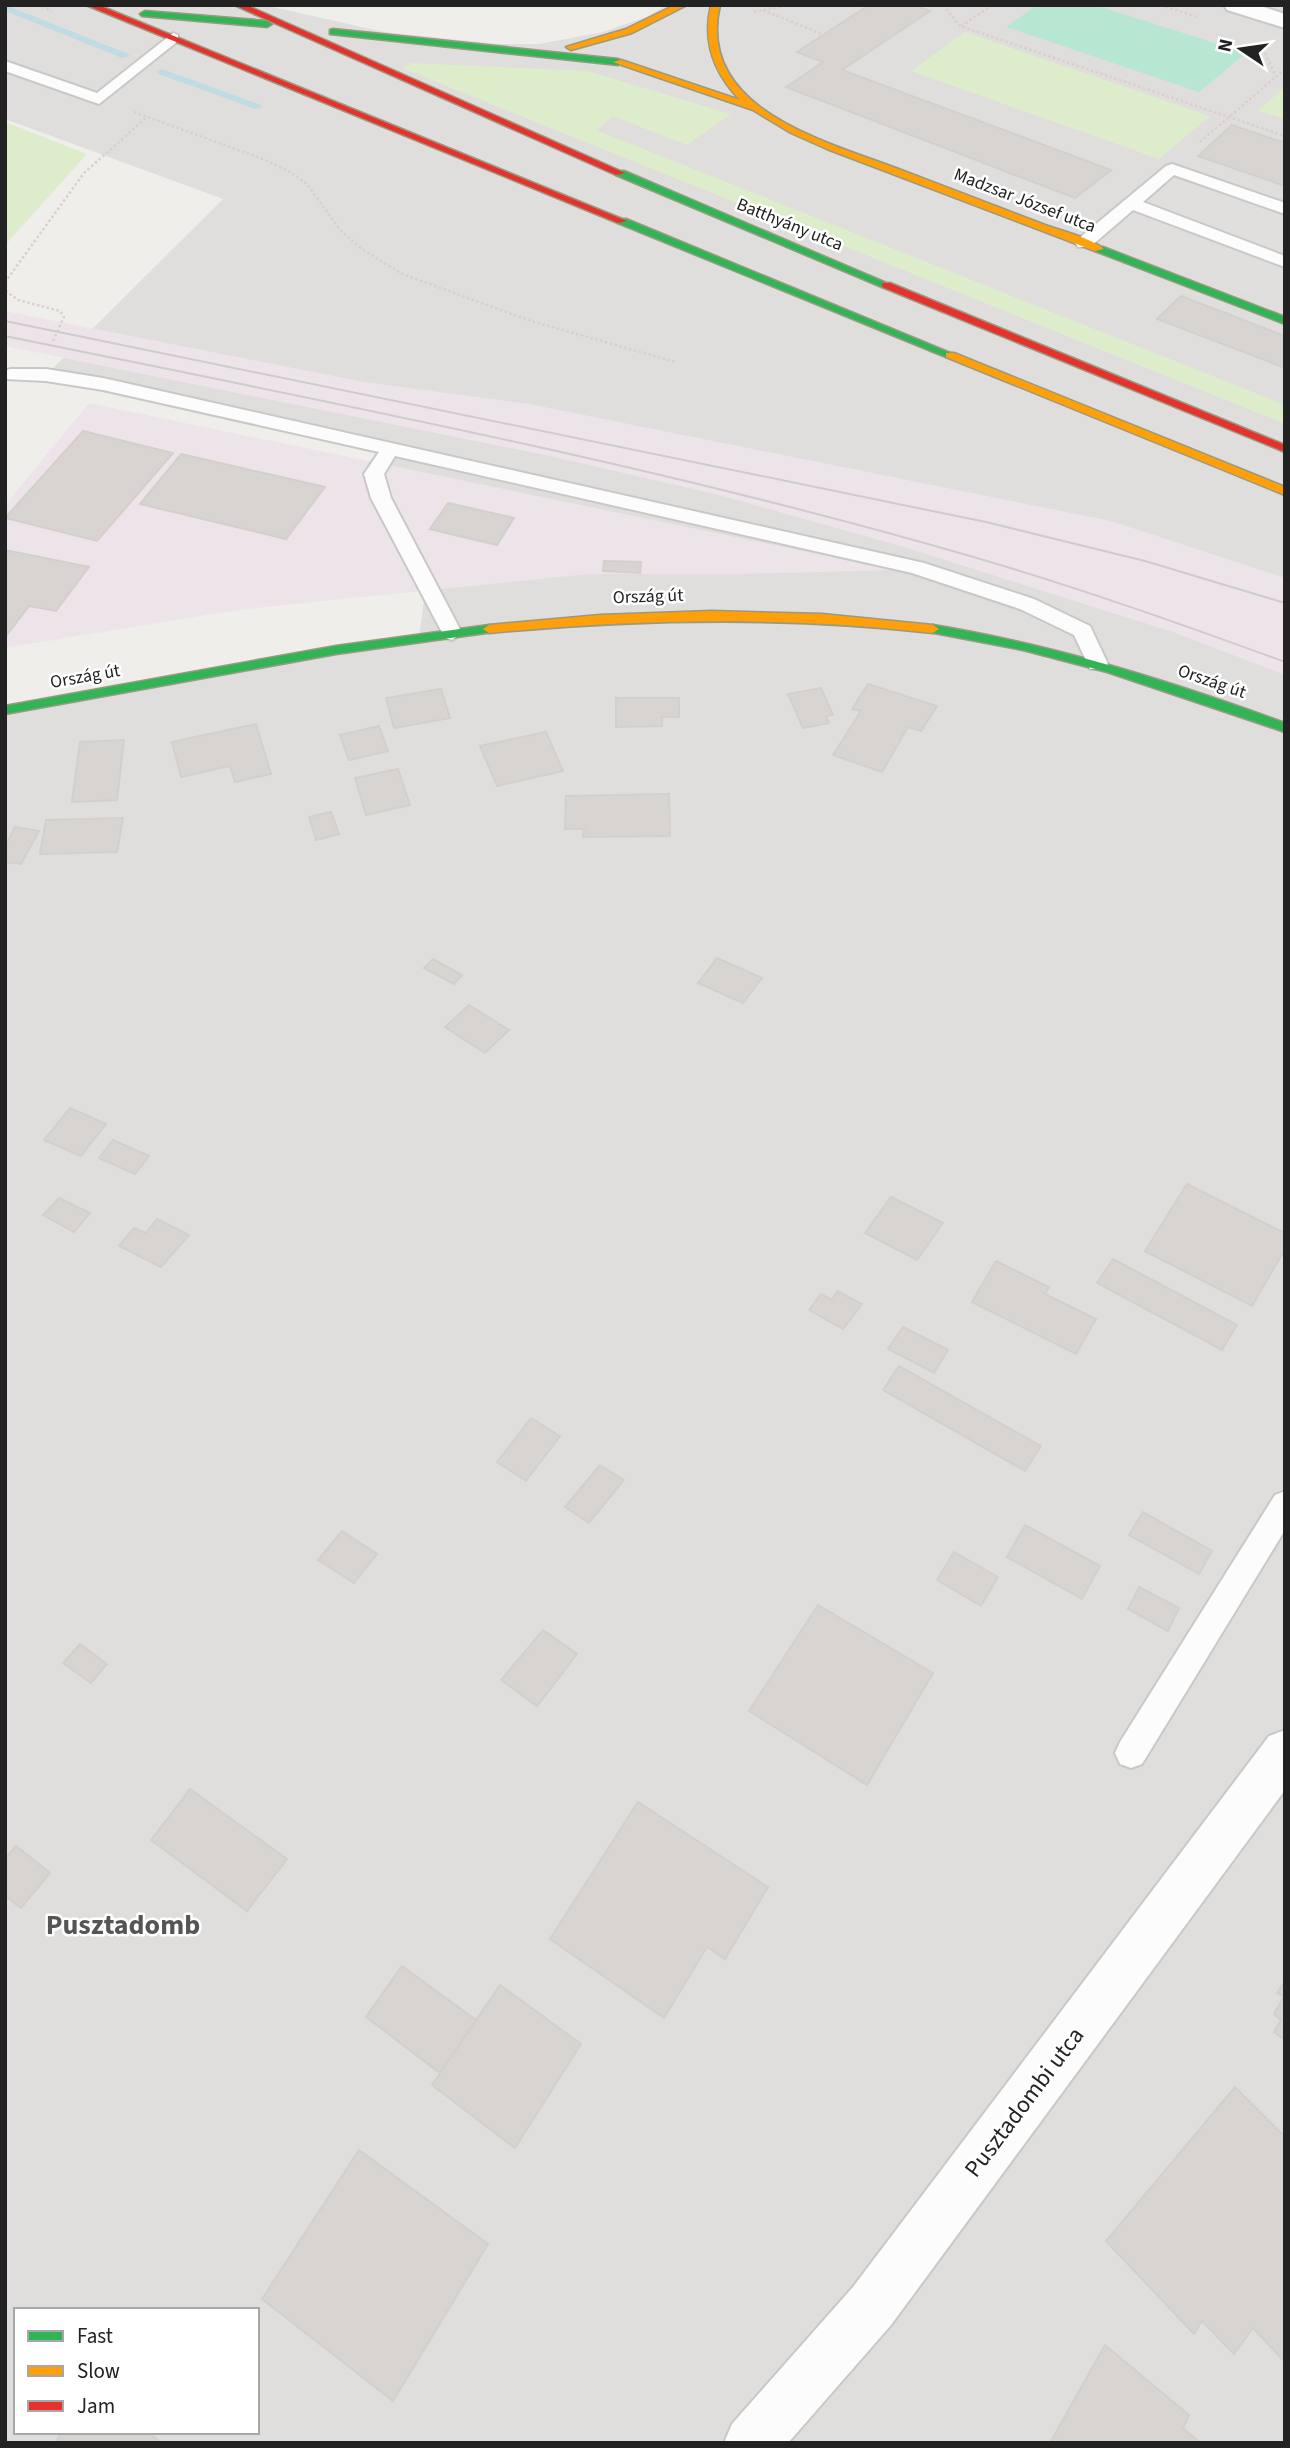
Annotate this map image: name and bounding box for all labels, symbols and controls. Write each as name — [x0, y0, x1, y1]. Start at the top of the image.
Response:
north arrow — [1206, 14, 1276, 84]
text: N — [1211, 36, 1240, 55]
street label: Madzsar József utca — [950, 162, 1099, 239]
street label: Batthyány utca — [733, 192, 847, 257]
street label: Ország út — [612, 583, 684, 610]
street label: Ország út — [48, 658, 122, 695]
street label: Ország út — [1174, 658, 1249, 705]
district label: Pusztadomb — [46, 1905, 200, 1945]
street label: Pusztadombi utca — [956, 2020, 1093, 2185]
legend — [14, 2308, 259, 2434]
text: Fast — [77, 2321, 113, 2351]
text: Slow — [77, 2356, 120, 2386]
text: Jam — [77, 2391, 115, 2421]

